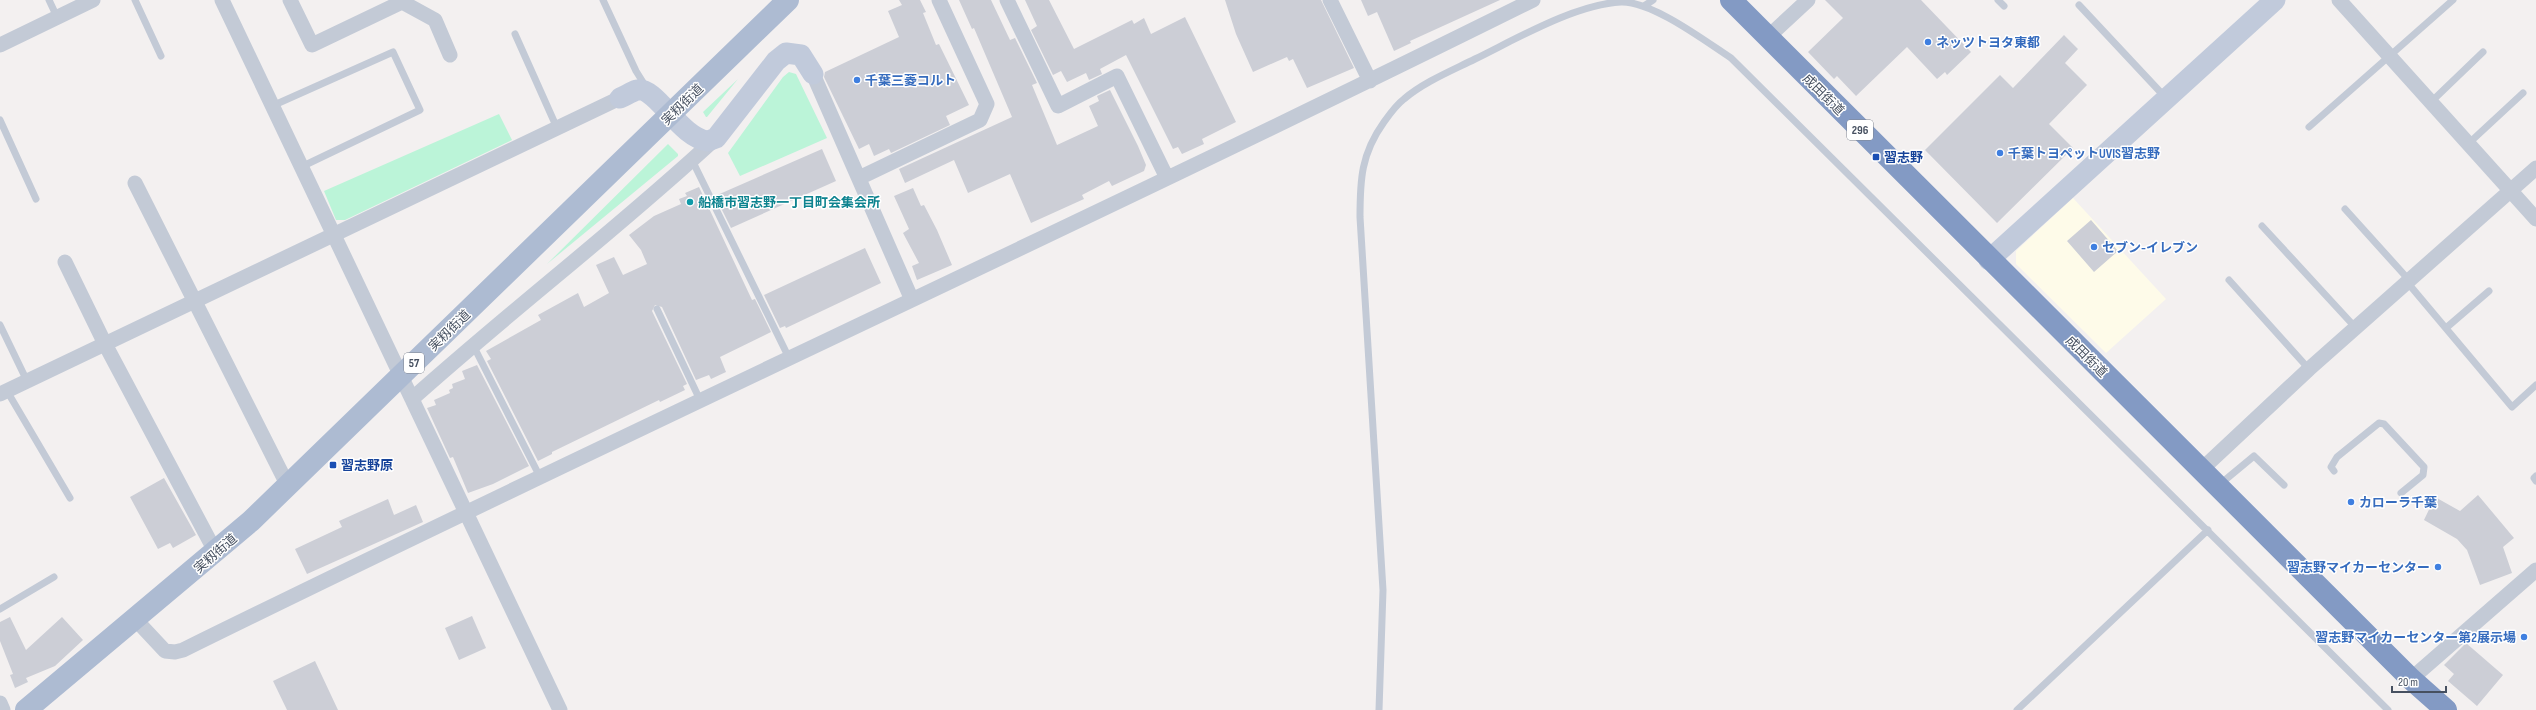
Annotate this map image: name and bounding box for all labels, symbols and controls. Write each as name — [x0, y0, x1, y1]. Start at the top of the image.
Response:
place label: ネッツトヨタ東都 — [1936, 35, 2040, 51]
marker: ネッツトヨタ東都 — [1923, 37, 1933, 47]
street label: 成田街道 — [1799, 71, 1847, 119]
place label: 千葉三菱コルト — [865, 73, 956, 89]
marker: 千葉三菱コルト — [852, 75, 862, 85]
street label: 実籾街道 — [658, 81, 707, 129]
road number: 296 — [1847, 120, 1873, 140]
place label: 千葉トヨペットUVIS習志野 — [2008, 146, 2160, 162]
marker: 千葉トヨペットUVIS習志野 — [1995, 148, 2005, 158]
place label: 習志野 — [1884, 150, 1923, 166]
marker: 習志野 — [1871, 152, 1881, 162]
place label: 船橋市習志野一丁目町会集会所 — [698, 195, 880, 211]
marker: 船橋市習志野一丁目町会集会所 — [685, 197, 695, 207]
place label: セブン-イレブン — [2102, 240, 2198, 256]
marker: セブン-イレブン — [2089, 242, 2099, 252]
street label: 実籾街道 — [425, 307, 474, 355]
street label: 成田街道 — [2062, 333, 2110, 381]
road number: 57 — [404, 353, 424, 373]
place label: 習志野原 — [341, 458, 393, 474]
marker: 習志野原 — [328, 460, 338, 470]
place label: カローラ千葉 — [2359, 495, 2437, 511]
marker: カローラ千葉 — [2346, 497, 2356, 507]
street label: 実籾街道 — [191, 531, 241, 577]
place label: 習志野マイカーセンター — [2287, 560, 2430, 576]
marker: 習志野マイカーセンター — [2433, 562, 2443, 572]
place label: 習志野マイカーセンター第2展示場 — [2315, 630, 2516, 646]
marker: 習志野マイカーセンター第2展示場 — [2519, 632, 2529, 642]
scale bar — [2392, 668, 2446, 694]
text: 20 m — [2398, 675, 2418, 690]

